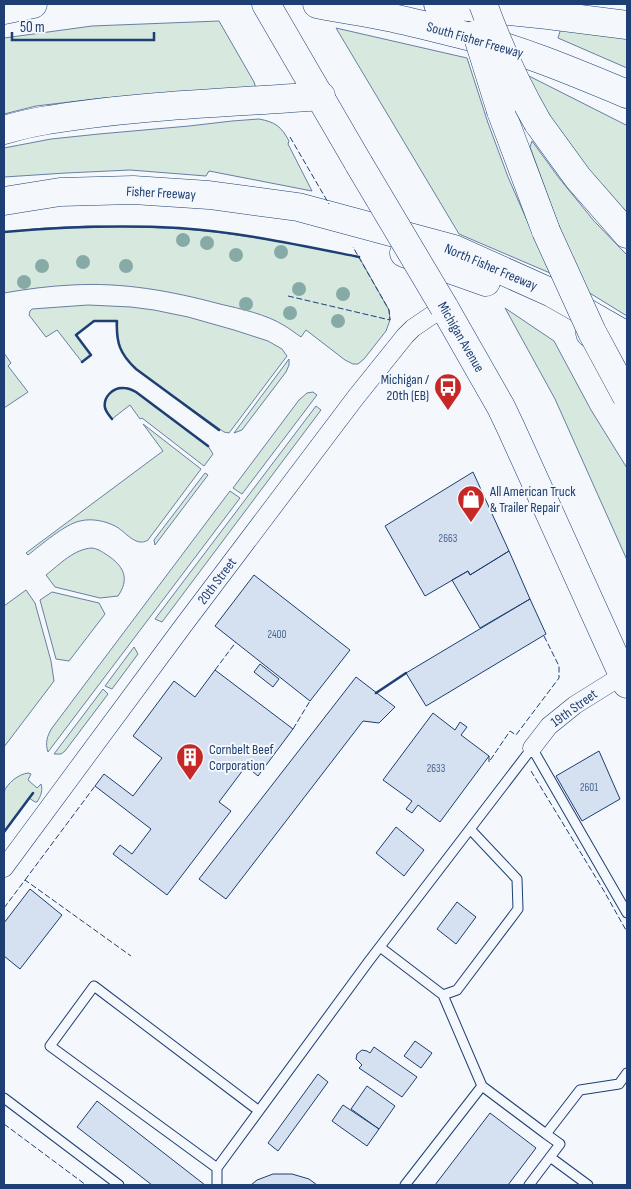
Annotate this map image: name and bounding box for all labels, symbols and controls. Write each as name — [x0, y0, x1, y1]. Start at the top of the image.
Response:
scale bar — [12, 10, 155, 42]
text: 50 m — [20, 18, 45, 37]
street label: South Fisher Freeway — [425, 18, 526, 62]
street label: Fisher Freeway — [126, 183, 197, 203]
street label: North Fisher Freeway — [442, 240, 541, 294]
street label: Michigan Avenue — [434, 299, 488, 375]
place label: Michigan / 20th (EB) — [381, 371, 429, 404]
bus stop icon: Michigan / 20th (EB) — [433, 372, 463, 411]
place label: All American Truck & Trailer Repair — [489, 483, 576, 516]
shop icon: All American Truck & Trailer Repair — [456, 484, 486, 523]
house number: 2663 — [439, 532, 458, 545]
street label: 20th Street — [194, 554, 240, 608]
house number: 2400 — [268, 628, 287, 641]
street label: 19th Street — [547, 685, 601, 731]
place label: Cornbelt Beef Corporation — [209, 741, 275, 774]
building icon: Cornbelt Beef Corporation — [175, 742, 205, 781]
house number: 2633 — [427, 762, 446, 775]
house number: 2601 — [580, 781, 598, 794]

